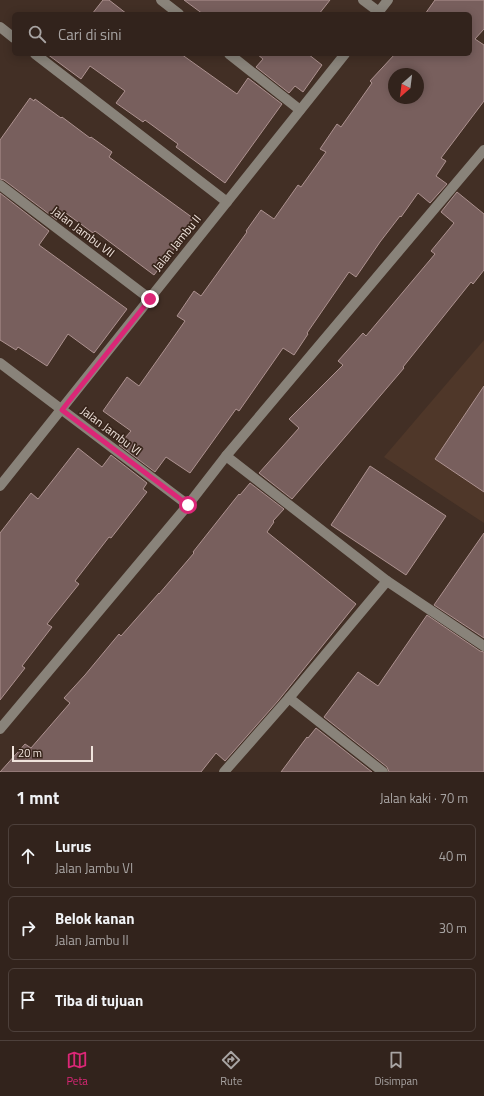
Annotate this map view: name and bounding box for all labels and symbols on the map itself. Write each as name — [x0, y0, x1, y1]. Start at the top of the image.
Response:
north arrow — [388, 68, 424, 104]
street label: Jalan Jambu VII — [48, 201, 119, 262]
street label: Jalan Jambu II — [148, 210, 205, 275]
route end — [141, 290, 159, 308]
street label: Jalan Jambu VI — [77, 401, 146, 460]
route start — [179, 496, 197, 514]
scale bar — [12, 744, 93, 763]

